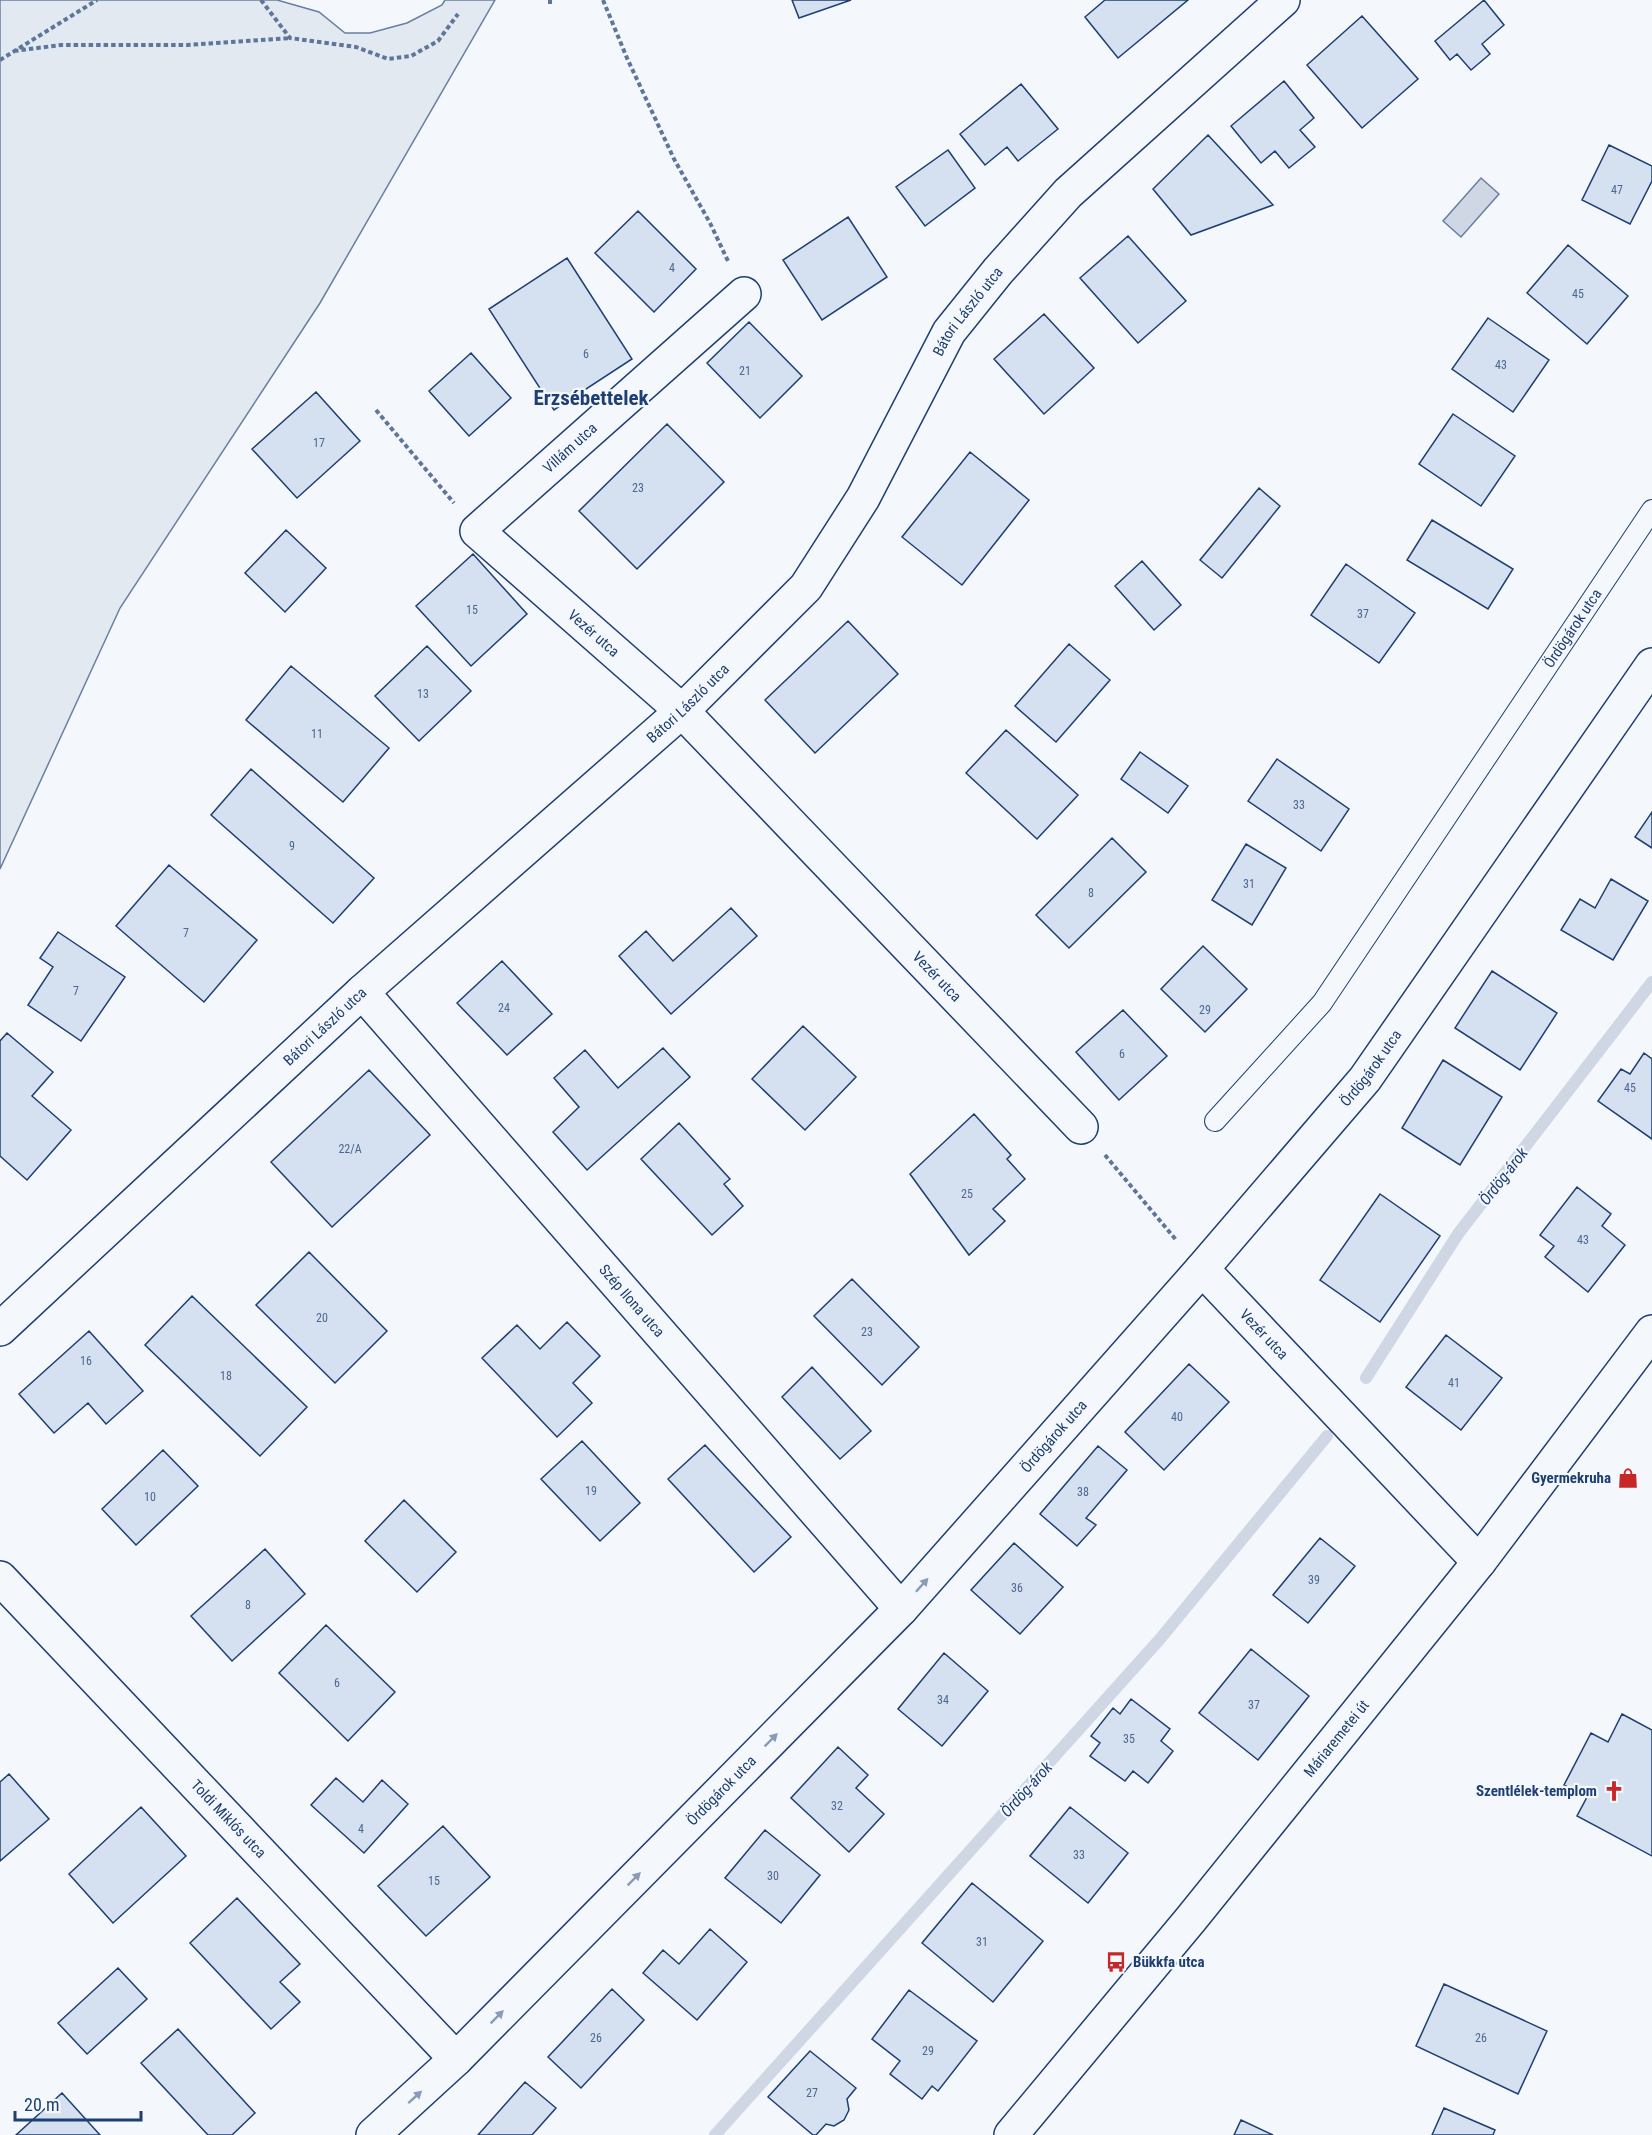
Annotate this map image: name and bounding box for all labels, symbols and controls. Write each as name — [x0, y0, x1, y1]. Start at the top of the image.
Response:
house number: 47 — [1611, 183, 1623, 197]
house number: 4 — [669, 261, 675, 275]
street label: Bátori László utca — [929, 263, 1007, 359]
house number: 45 — [1572, 287, 1584, 301]
house number: 6 — [583, 347, 589, 361]
house number: 43 — [1495, 358, 1507, 372]
house number: 21 — [739, 364, 751, 378]
district label: Erzsébettelek — [533, 386, 650, 410]
street label: Villám utca — [539, 419, 601, 477]
house number: 17 — [313, 436, 325, 450]
house number: 23 — [632, 481, 644, 495]
street label: Ördögárok utca — [1540, 586, 1606, 671]
house number: 15 — [466, 603, 478, 617]
street label: Vezér utca — [564, 606, 623, 661]
house number: 37 — [1357, 607, 1369, 621]
street label: Bátori László utca — [643, 660, 733, 747]
house number: 13 — [417, 687, 429, 701]
house number: 11 — [311, 727, 323, 741]
house number: 33 — [1293, 798, 1305, 812]
house number: 9 — [289, 839, 295, 853]
house number: 31 — [1243, 877, 1255, 891]
house number: 8 — [1088, 886, 1094, 900]
house number: 7 — [183, 926, 189, 940]
street label: Vezér utca — [909, 948, 965, 1005]
house number: 7 — [73, 984, 79, 998]
street label: Bátori László utca — [280, 984, 370, 1069]
house number: 24 — [498, 1001, 510, 1015]
house number: 29 — [1199, 1003, 1211, 1017]
street label: Ördögárok utca — [1336, 1026, 1405, 1110]
house number: 6 — [1119, 1047, 1125, 1061]
house number: 45 — [1624, 1081, 1636, 1095]
house number: 22/A — [338, 1142, 362, 1156]
water label: Ördög-árok — [1475, 1143, 1532, 1209]
house number: 25 — [961, 1187, 973, 1201]
house number: 43 — [1577, 1233, 1589, 1247]
street label: Szép Ilona utca — [595, 1261, 668, 1341]
street label: Vezér utca — [1236, 1306, 1292, 1363]
house number: 20 — [316, 1311, 328, 1325]
house number: 23 — [861, 1325, 873, 1339]
house number: 16 — [80, 1354, 92, 1368]
house number: 18 — [220, 1369, 232, 1383]
house number: 41 — [1448, 1376, 1460, 1390]
street label: Ördögárok utca — [1017, 1396, 1091, 1476]
house number: 40 — [1171, 1410, 1183, 1424]
shop icon: Gyermekruha — [1616, 1466, 1640, 1490]
place label: Gyermekruha — [1531, 1469, 1611, 1487]
house number: 19 — [585, 1484, 597, 1498]
house number: 38 — [1077, 1485, 1089, 1499]
house number: 10 — [144, 1490, 156, 1504]
house number: 39 — [1308, 1573, 1320, 1587]
one-way arrow — [915, 1578, 928, 1593]
house number: 36 — [1011, 1581, 1023, 1595]
house number: 8 — [245, 1598, 251, 1612]
house number: 6 — [334, 1676, 340, 1690]
house number: 34 — [937, 1693, 949, 1707]
street label: Máriaremetei út — [1300, 1696, 1373, 1781]
house number: 37 — [1248, 1698, 1260, 1712]
house number: 35 — [1123, 1732, 1135, 1746]
one-way arrow — [764, 1733, 778, 1747]
street label: Ördögárok utca — [683, 1752, 760, 1829]
water label: Ördög-árok — [997, 1757, 1057, 1821]
street label: Toldi Miklós utca — [187, 1776, 270, 1862]
church icon: Szentlélek-templom — [1602, 1779, 1626, 1803]
place label: Szentlélek-templom — [1476, 1782, 1597, 1800]
house number: 32 — [831, 1799, 843, 1813]
house number: 4 — [358, 1822, 364, 1836]
house number: 33 — [1073, 1848, 1085, 1862]
house number: 30 — [767, 1869, 779, 1883]
one-way arrow — [627, 1872, 641, 1886]
house number: 15 — [428, 1874, 440, 1888]
house number: 31 — [976, 1935, 988, 1949]
bus stop icon: Bükkfa utca — [1104, 1950, 1128, 1974]
place label: Bükkfa utca — [1133, 1953, 1205, 1971]
one-way arrow — [490, 2011, 504, 2025]
house number: 26 — [590, 2031, 602, 2045]
house number: 26 — [1475, 2031, 1487, 2045]
house number: 29 — [922, 2044, 934, 2058]
scale bar — [15, 2084, 141, 2122]
house number: 27 — [806, 2086, 818, 2100]
one-way arrow — [407, 2090, 422, 2104]
text: 20 m — [24, 2094, 59, 2115]

